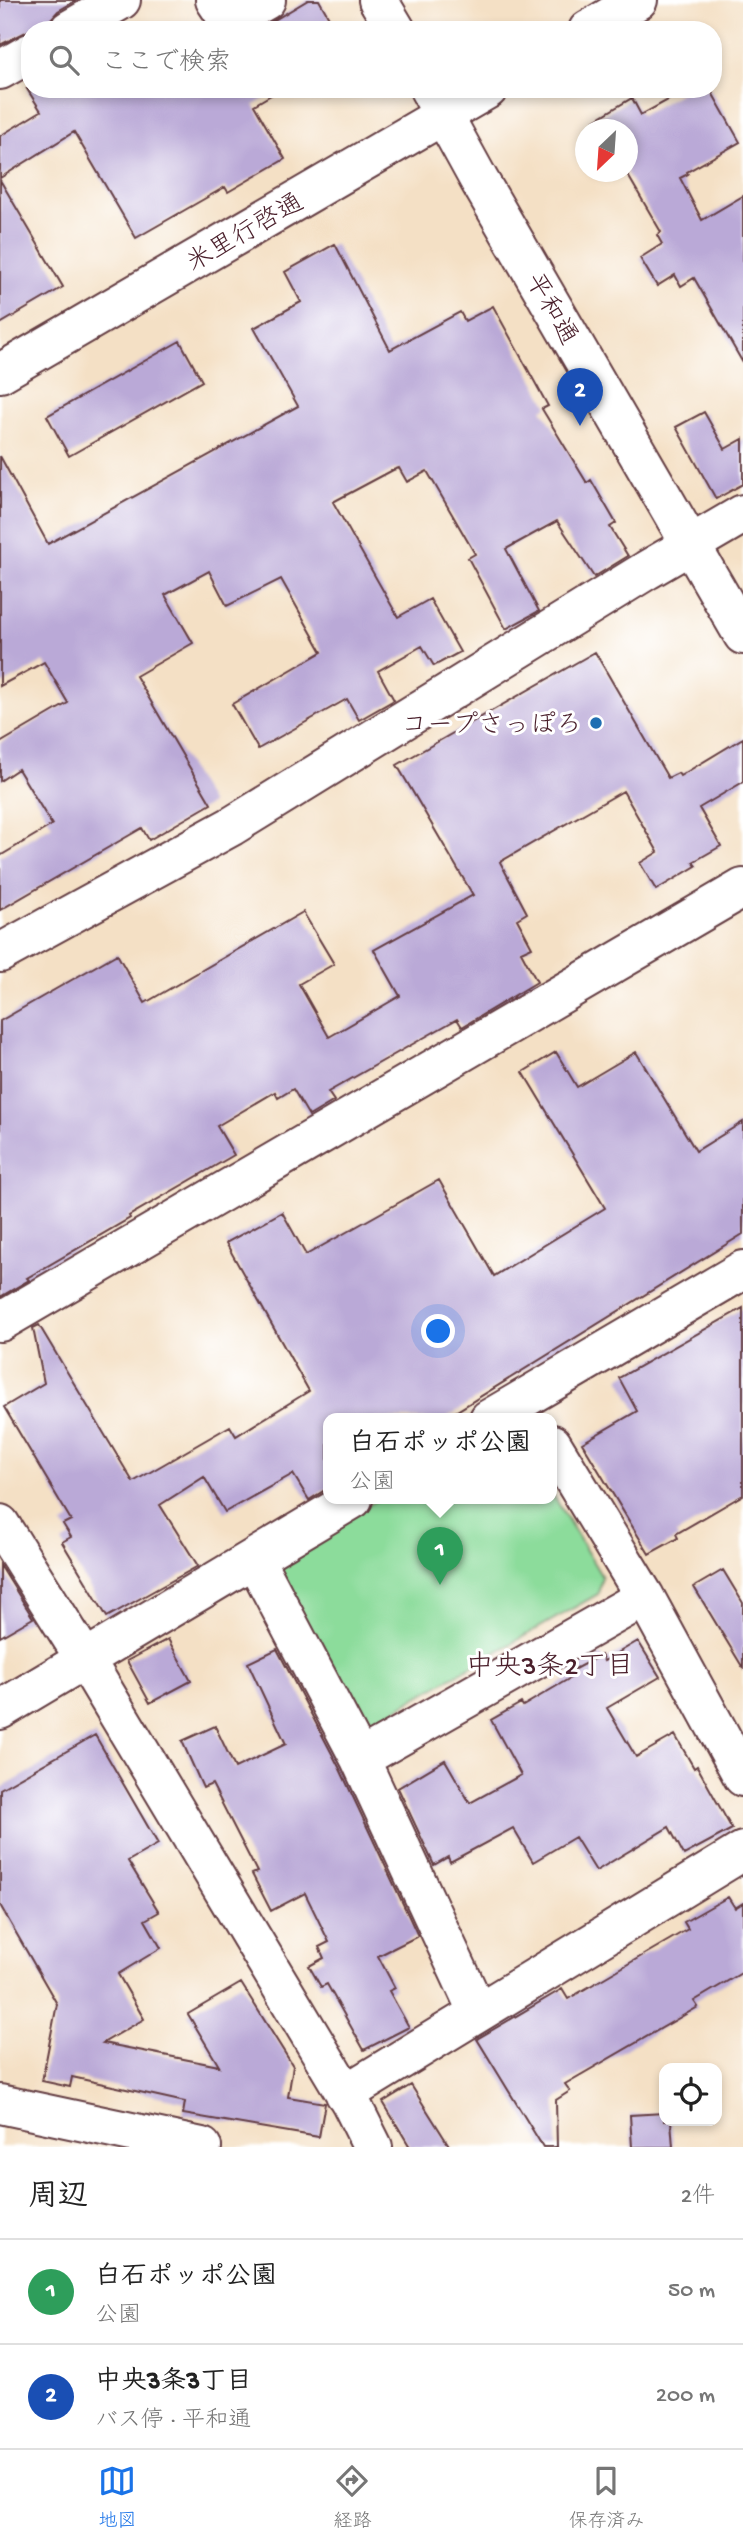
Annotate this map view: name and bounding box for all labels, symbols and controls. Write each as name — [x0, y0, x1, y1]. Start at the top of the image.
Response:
search box — [21, 21, 722, 98]
icon: search — [45, 41, 83, 79]
text: ここで検索 — [101, 49, 231, 80]
north arrow — [575, 119, 638, 182]
street label: 米里行啓通 — [182, 188, 310, 281]
street label: 平和通 — [516, 268, 583, 352]
pin: 2 — [557, 368, 603, 426]
place label: コープさっぽろ — [401, 711, 582, 743]
marker: コープさっぽろ — [588, 715, 604, 731]
your location — [421, 1314, 455, 1348]
popup — [323, 1413, 557, 1504]
text: 白石ポッポ公園 — [349, 1430, 531, 1461]
text: 公園 — [349, 1470, 395, 1497]
pin: 1 — [417, 1527, 463, 1585]
district label: 中央3条2丁目 — [466, 1651, 634, 1685]
map controls — [659, 2063, 722, 2126]
button: locate — [659, 2063, 722, 2126]
text: 周辺 — [28, 2181, 88, 2216]
text: 2件 — [681, 2184, 715, 2211]
text: 白石ポッポ公園 — [95, 2263, 277, 2294]
text: 1 — [46, 2278, 56, 2305]
text: 50 m — [668, 2278, 715, 2305]
text: 公園 — [95, 2303, 141, 2330]
text: 中央3条3丁目 — [95, 2368, 252, 2399]
text: 2 — [45, 2383, 57, 2410]
text: 200 m — [656, 2383, 715, 2410]
text: バス停 · 平和通 — [95, 2408, 251, 2435]
tab: 地図 — [98, 2462, 137, 2534]
tab: 経路 — [333, 2462, 372, 2534]
tab: 保存済み — [568, 2462, 645, 2534]

